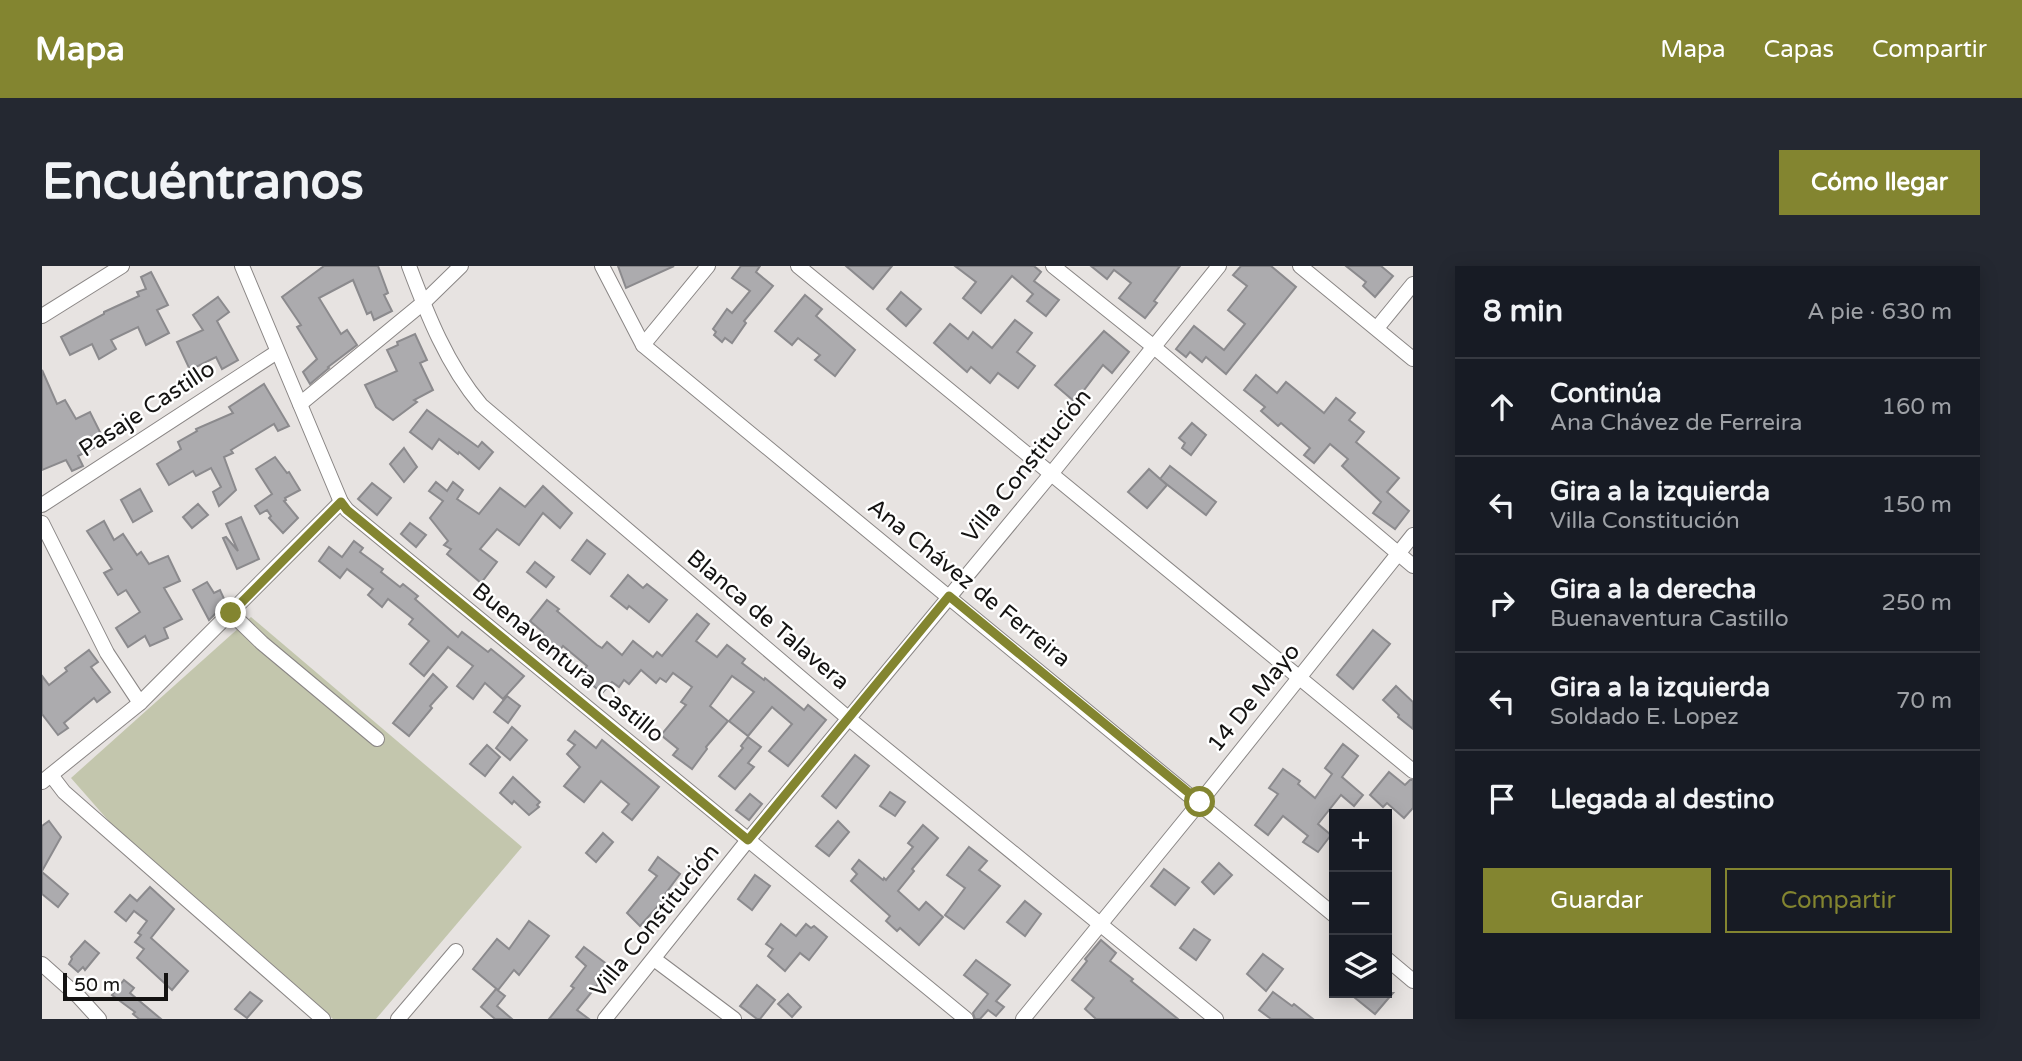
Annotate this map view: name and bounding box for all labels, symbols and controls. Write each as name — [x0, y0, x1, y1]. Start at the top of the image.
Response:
text: Mapa — [35, 30, 125, 69]
text: Mapa — [1660, 35, 1726, 64]
text: Capas — [1764, 35, 1834, 64]
text: Compartir — [1872, 35, 1987, 64]
button: Cómo llegar — [1779, 150, 1980, 215]
text: Encuéntranos — [42, 153, 364, 212]
text: 8 min — [1483, 293, 1563, 330]
text: A pie · 630 m — [1807, 298, 1952, 326]
street label: Pasaje Castillo — [74, 355, 220, 463]
text: Continúa — [1550, 378, 1662, 409]
street label: Villa Constitución — [956, 383, 1098, 549]
icon: ahead — [1483, 388, 1521, 426]
text: 160 m — [1882, 393, 1952, 421]
text: Ana Chávez de Ferreira — [1550, 409, 1802, 437]
text: Gira a la izquierda — [1550, 476, 1770, 507]
icon: left — [1483, 486, 1521, 524]
text: 150 m — [1882, 491, 1952, 519]
street label: Ana Chávez de Ferreira — [862, 493, 1076, 673]
text: Villa Constitución — [1550, 507, 1740, 535]
street label: Blanca de Talavera — [681, 544, 855, 696]
text: Gira a la derecha — [1550, 574, 1756, 605]
street label: Buenaventura Castillo — [466, 577, 670, 749]
icon: right — [1483, 584, 1521, 622]
text: 250 m — [1882, 589, 1952, 617]
route end — [215, 597, 246, 628]
text: Buenaventura Castillo — [1550, 605, 1789, 633]
street label: 14 De Mayo — [1202, 638, 1306, 758]
text: Gira a la izquierda — [1550, 672, 1770, 703]
icon: left — [1483, 682, 1521, 720]
text: 70 m — [1896, 687, 1952, 715]
text: Soldado E. Lopez — [1550, 703, 1739, 731]
icon: arrive — [1483, 780, 1521, 818]
text: Llegada al destino — [1550, 784, 1774, 815]
route start — [1184, 786, 1215, 817]
map controls — [1329, 809, 1392, 998]
button: + — [1329, 809, 1392, 872]
street label: Villa Constitución — [584, 838, 726, 1004]
button: Guardar — [1483, 868, 1711, 933]
button: Compartir — [1725, 868, 1952, 933]
button: − — [1329, 872, 1392, 935]
button: layers — [1329, 935, 1392, 998]
scale bar — [63, 970, 168, 1002]
text: 50 m — [74, 974, 120, 996]

